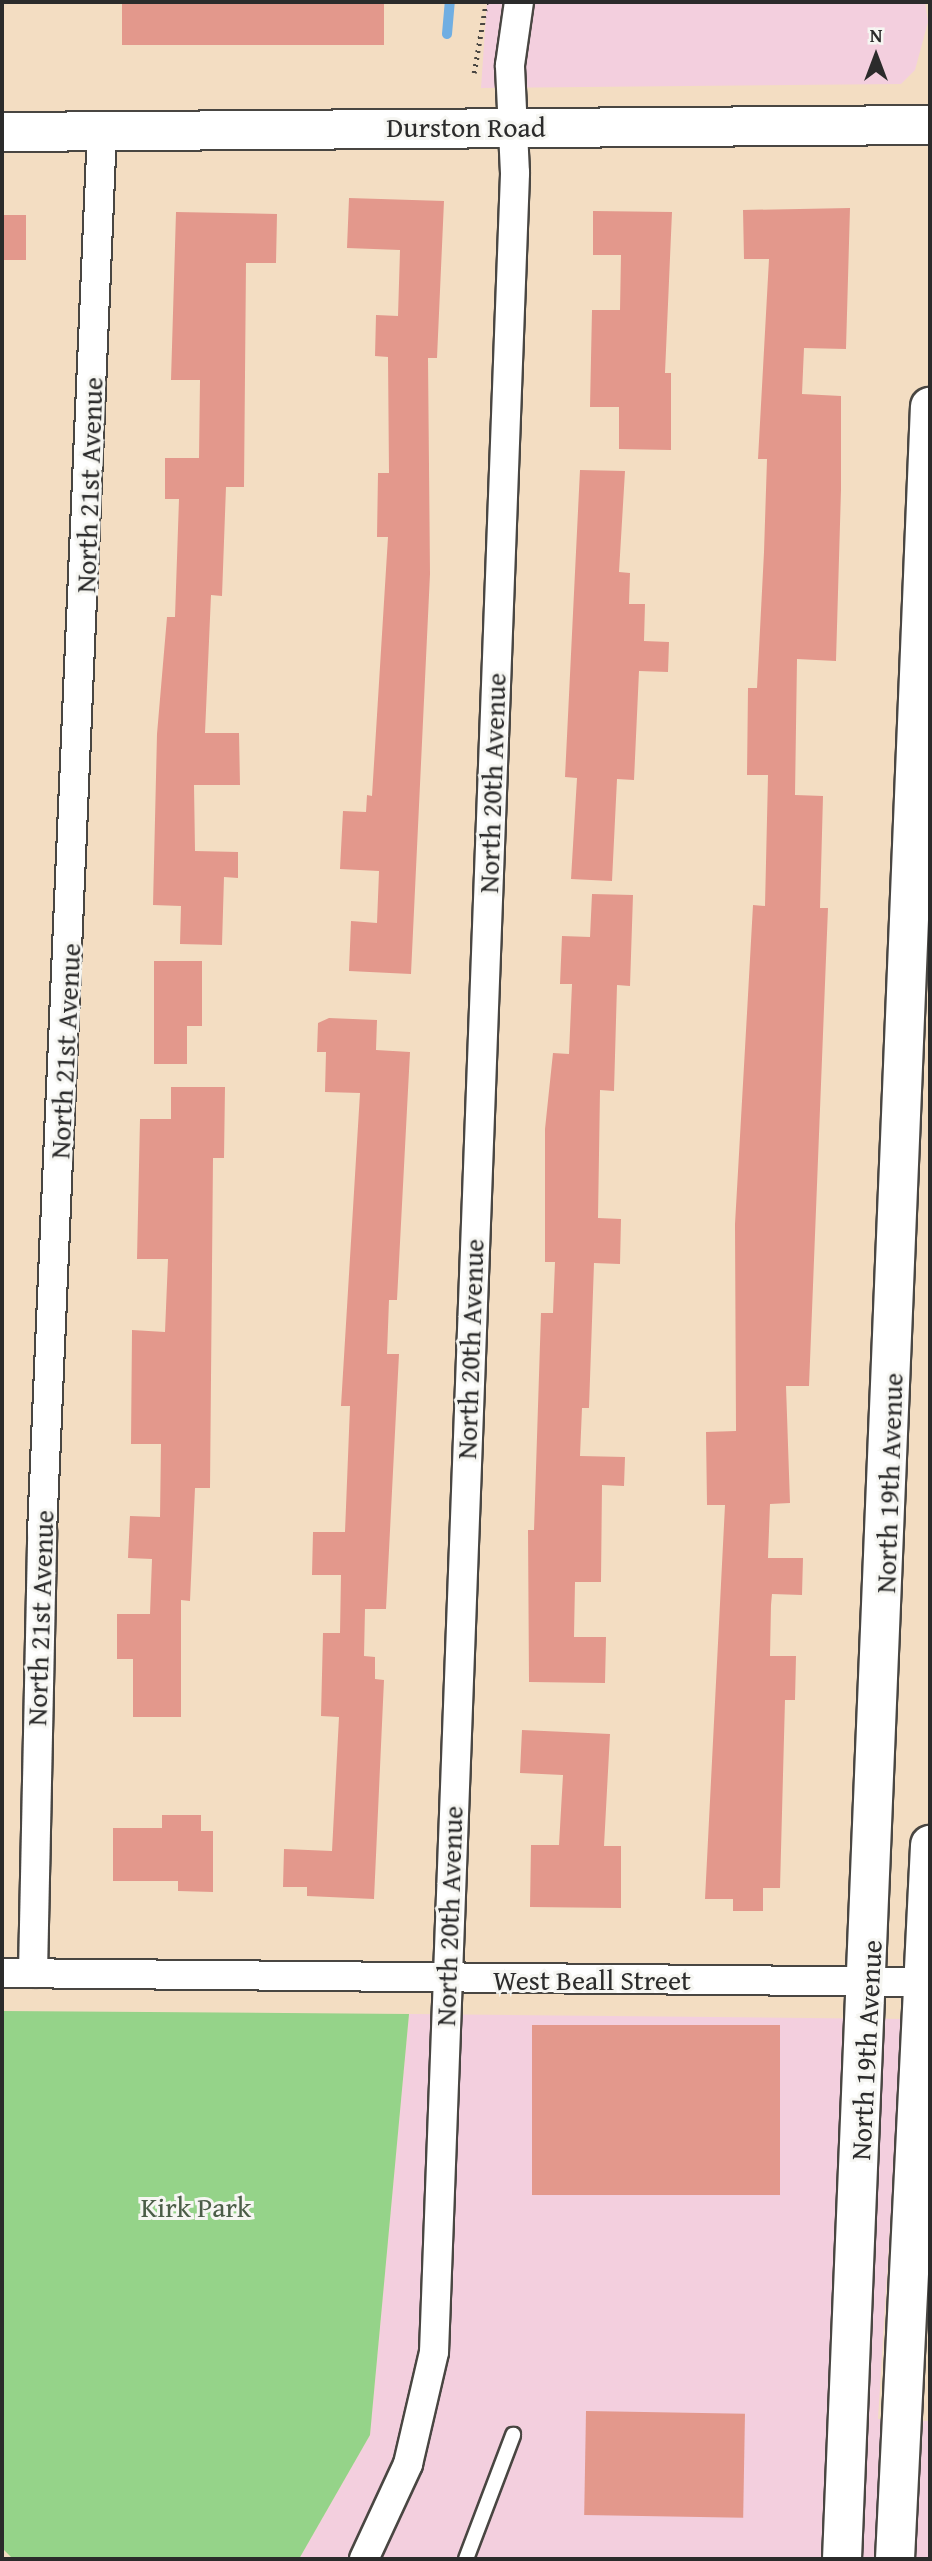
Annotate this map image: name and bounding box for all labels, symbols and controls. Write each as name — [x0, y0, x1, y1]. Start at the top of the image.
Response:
north arrow — [841, 21, 911, 91]
text: N — [870, 21, 882, 49]
street label: Durston Road — [386, 110, 546, 144]
street label: North 21st Avenue — [68, 376, 110, 594]
street label: North 20th Avenue — [471, 672, 513, 894]
street label: North 21st Avenue — [43, 942, 87, 1160]
street label: North 20th Avenue — [449, 1238, 491, 1460]
street label: North 19th Avenue — [868, 1372, 910, 1594]
street label: North 21st Avenue — [19, 1509, 61, 1727]
street label: North 20th Avenue — [428, 1805, 470, 2027]
street label: North 19th Avenue — [843, 1939, 889, 2161]
street label: West Beall Street — [493, 1963, 691, 1997]
park label: Kirk Park — [141, 2190, 251, 2224]

